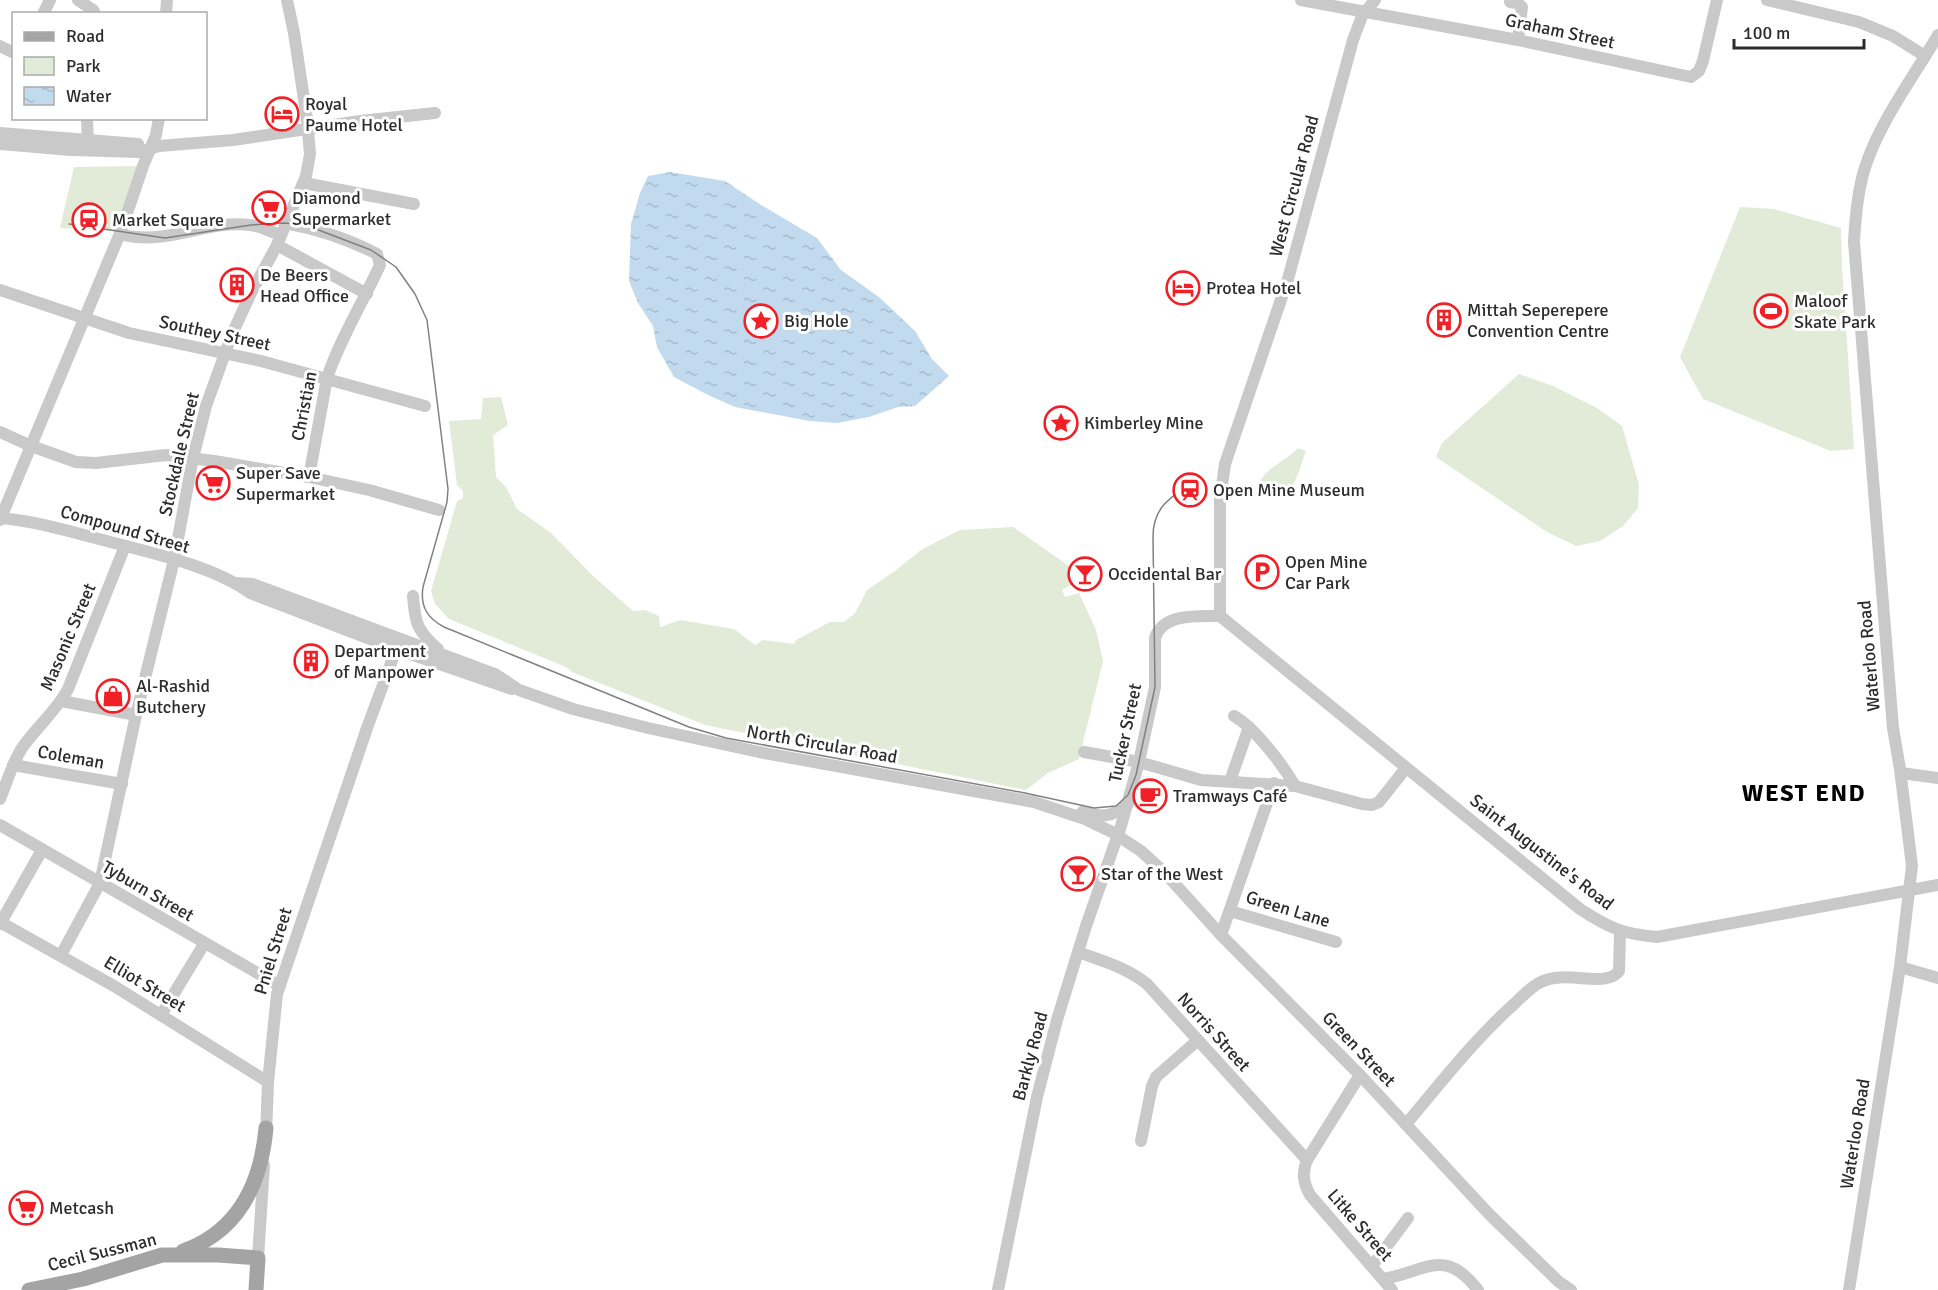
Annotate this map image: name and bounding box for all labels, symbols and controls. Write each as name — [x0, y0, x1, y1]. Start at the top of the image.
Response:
street label: Graham Street — [1503, 9, 1617, 53]
legend — [12, 12, 207, 120]
scale bar — [1734, 12, 1864, 50]
text: 100 m — [1743, 22, 1790, 44]
text: Road — [66, 25, 105, 47]
text: Park — [66, 55, 101, 77]
text: Water — [66, 85, 112, 107]
place label: Royal Paume Hotel — [305, 93, 403, 136]
hotel icon: Royal Paume Hotel — [264, 96, 300, 132]
street label: West Circular Road — [1265, 113, 1323, 259]
place label: Diamond Supermarket — [292, 187, 391, 230]
supermarket icon: Diamond Supermarket — [251, 190, 287, 226]
station icon: Market Square — [71, 202, 107, 238]
place label: Market Square — [112, 209, 224, 231]
place label: De Beers Head Office — [260, 264, 349, 307]
building icon: De Beers Head Office — [219, 267, 255, 303]
hotel icon: Protea Hotel — [1165, 270, 1201, 306]
place label: Protea Hotel — [1206, 277, 1301, 299]
place label: Maloof Skate Park — [1794, 290, 1876, 333]
sports icon: Maloof Skate Park — [1753, 293, 1789, 329]
place label: Mittah Seperepere Convention Centre — [1467, 299, 1609, 342]
building icon: Mittah Seperepere Convention Centre — [1426, 302, 1462, 338]
place icon: Big Hole — [743, 303, 779, 339]
street label: Southey Street — [157, 310, 273, 356]
place label: Big Hole — [784, 310, 849, 332]
street label: Christian — [286, 369, 322, 443]
street label: Stockdale Street — [154, 390, 204, 518]
place icon: Kimberley Mine — [1043, 405, 1079, 441]
place label: Kimberley Mine — [1084, 412, 1204, 434]
place label: Super Save Supermarket — [236, 462, 335, 505]
supermarket icon: Super Save Supermarket — [195, 465, 231, 501]
station icon: Open Mine Museum — [1172, 472, 1208, 508]
place label: Open Mine Museum — [1213, 479, 1365, 501]
street label: Compound Street — [58, 500, 192, 558]
place label: Open Mine Car Park — [1285, 551, 1367, 594]
parking icon: Open Mine Car Park — [1244, 554, 1280, 590]
bar icon: Occidental Bar — [1067, 556, 1103, 592]
place label: Occidental Bar — [1108, 563, 1222, 585]
street label: Masonic Street — [35, 580, 101, 694]
street label: Waterloo Road — [1853, 599, 1885, 713]
place label: Department of Manpower — [334, 640, 434, 683]
building icon: Department of Manpower — [293, 643, 329, 679]
place label: Al-Rashid Butchery — [136, 675, 210, 718]
shop icon: Al-Rashid Butchery — [95, 678, 131, 714]
street label: Tucker Street — [1104, 681, 1146, 785]
street label: North Circular Road — [745, 720, 899, 768]
street label: Coleman — [36, 740, 106, 774]
cafe icon: Tramways Café — [1132, 778, 1168, 814]
district label: WEST END — [1742, 778, 1866, 808]
place label: Tramways Café — [1173, 785, 1287, 807]
street label: Saint Augustine's Road — [1466, 789, 1618, 915]
street label: Tyburn Street — [98, 856, 198, 926]
bar icon: Star of the West — [1060, 856, 1096, 892]
place label: Star of the West — [1101, 863, 1223, 885]
street label: Green Lane — [1243, 886, 1333, 932]
street label: Pniel Street — [249, 905, 297, 997]
street label: Elliot Street — [100, 951, 190, 1017]
street label: Norris Street — [1173, 988, 1255, 1076]
street label: Green Street — [1318, 1007, 1400, 1091]
street label: Barkly Road — [1008, 1009, 1052, 1103]
street label: Waterloo Road — [1835, 1077, 1875, 1191]
street label: Litke Street — [1323, 1184, 1397, 1266]
supermarket icon: Metcash — [8, 1190, 44, 1226]
place label: Metcash — [49, 1197, 114, 1219]
street label: Cecil Sussman — [45, 1228, 159, 1276]

